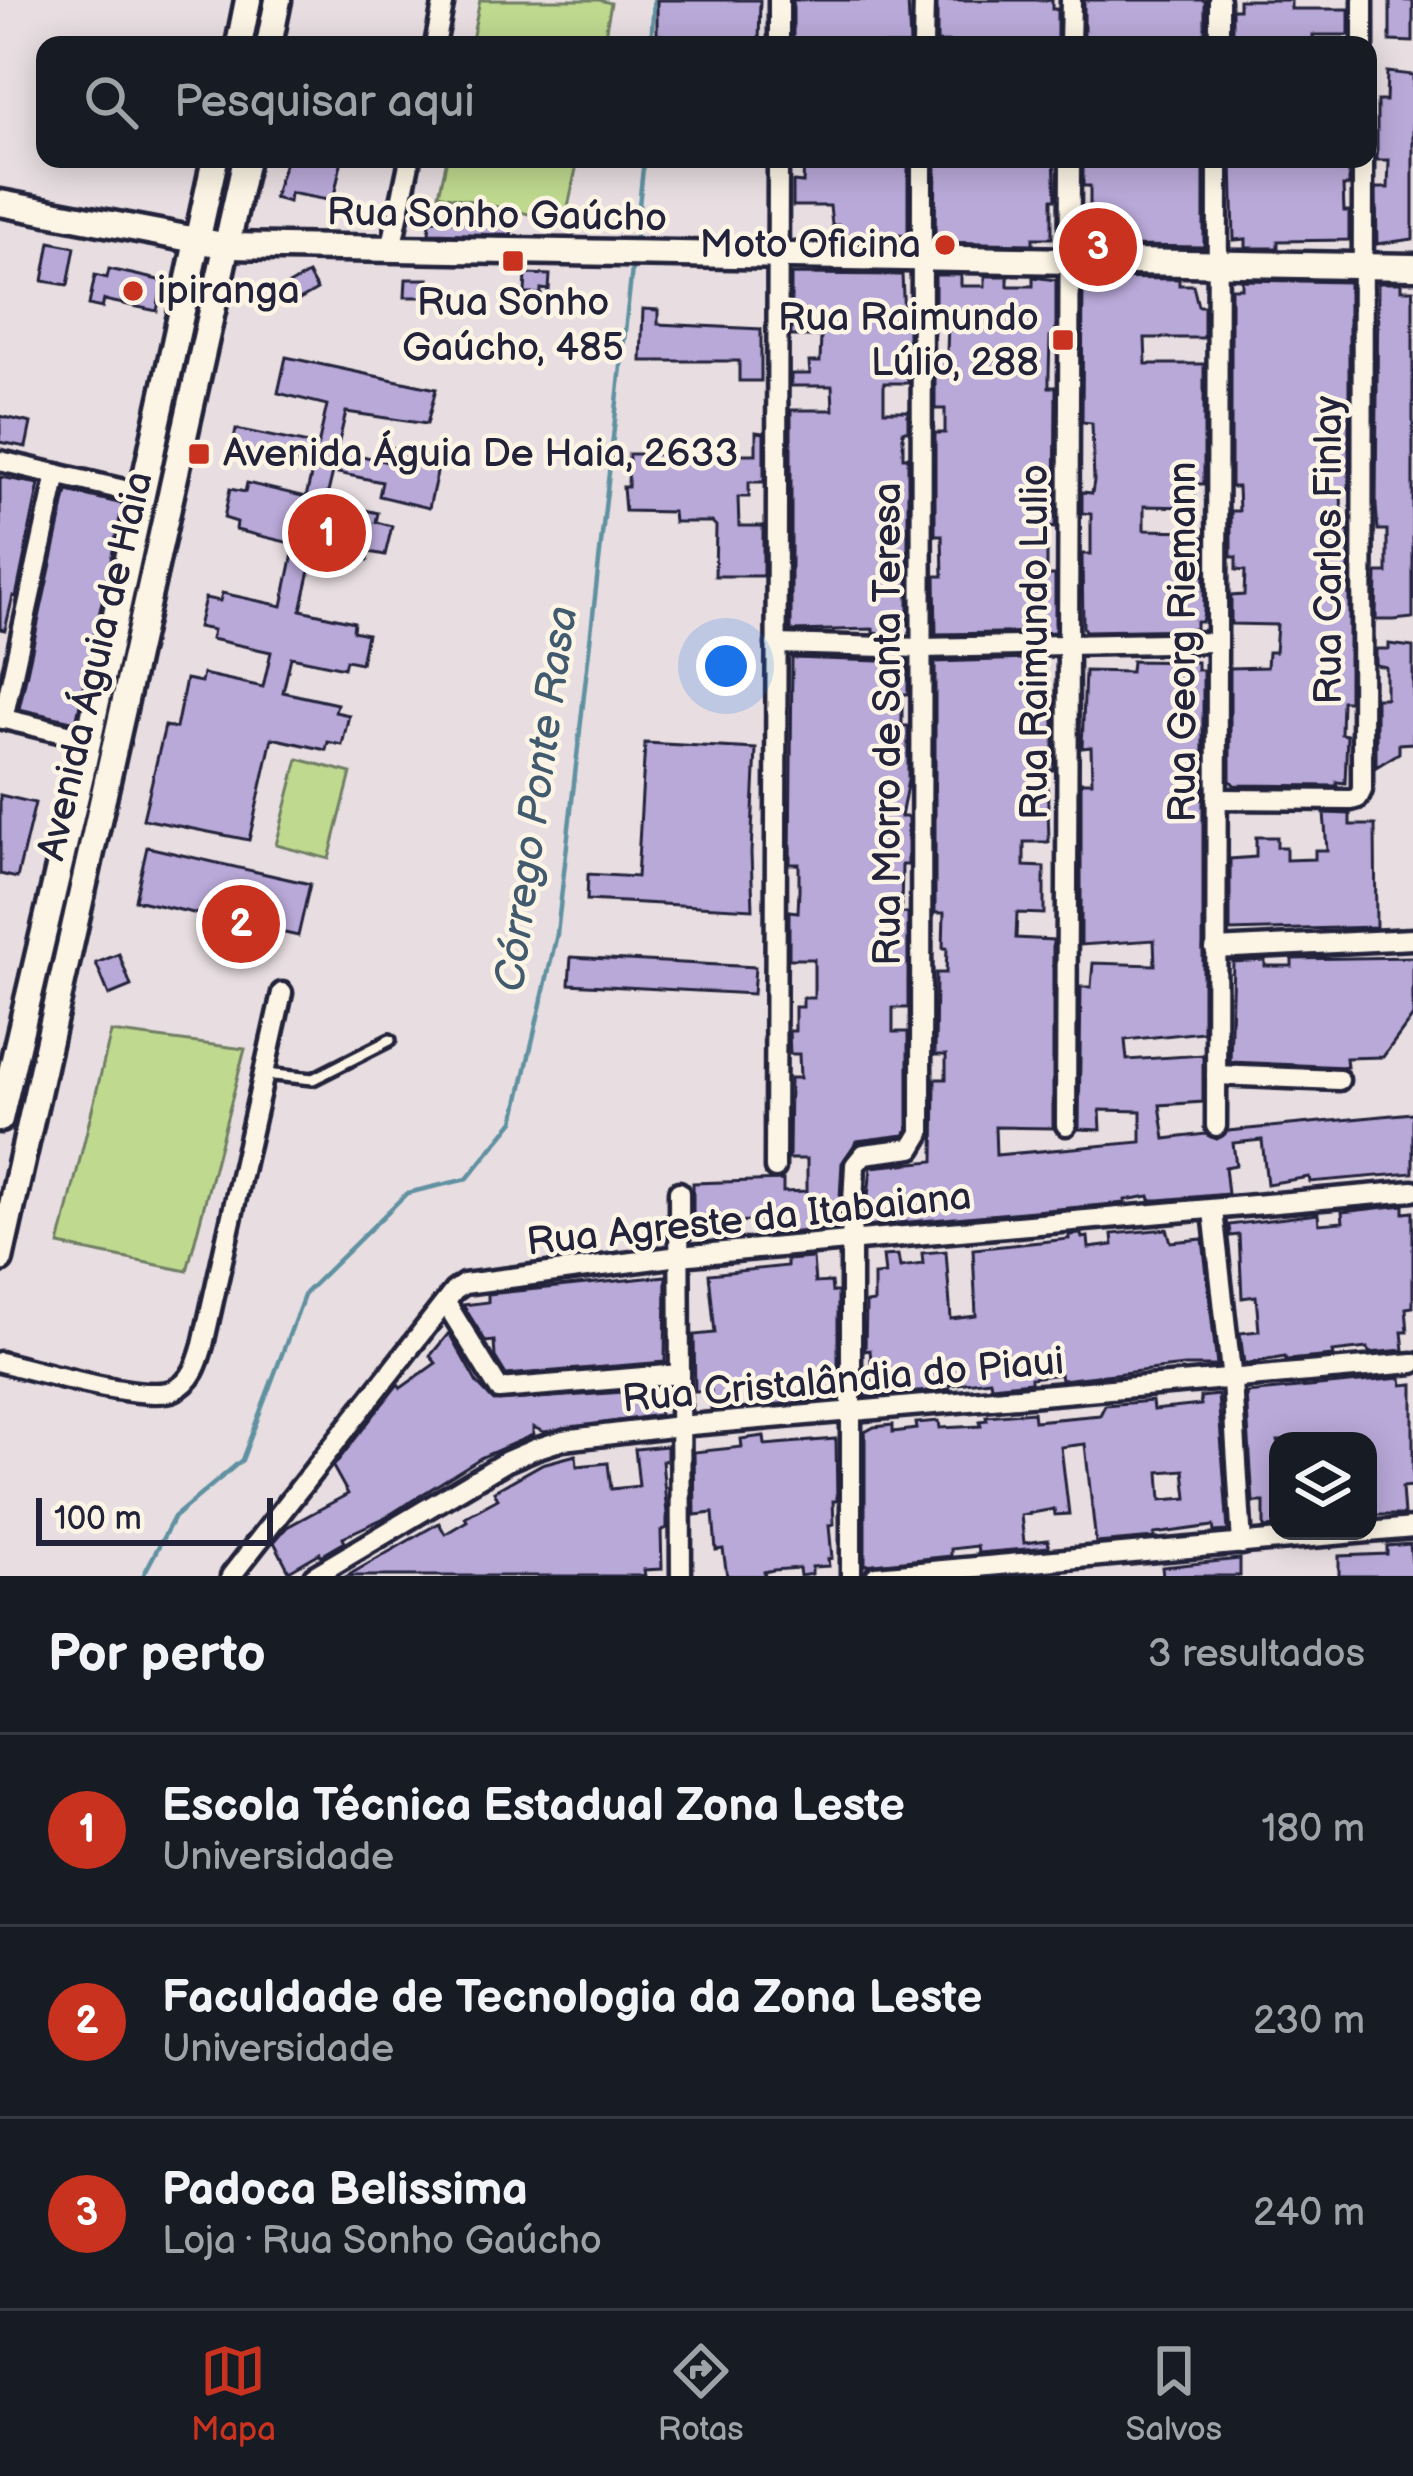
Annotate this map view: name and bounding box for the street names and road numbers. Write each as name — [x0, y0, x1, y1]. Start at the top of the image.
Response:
street label: Rua Sonho Gaúcho — [326, 190, 668, 242]
street label: Rua Carlos Finlay — [1306, 395, 1353, 704]
street label: Rua Georg Riemann — [1160, 461, 1207, 823]
street label: Rua Raimundo Lulio — [1012, 464, 1059, 820]
street label: Avenida Águia de Haia — [26, 467, 164, 865]
street label: Rua Morro de Santa Teresa — [865, 482, 912, 966]
street label: Rua Agreste da Itabaiana — [524, 1173, 974, 1267]
street label: Rua Cristalândia do Piaui — [620, 1338, 1066, 1424]

